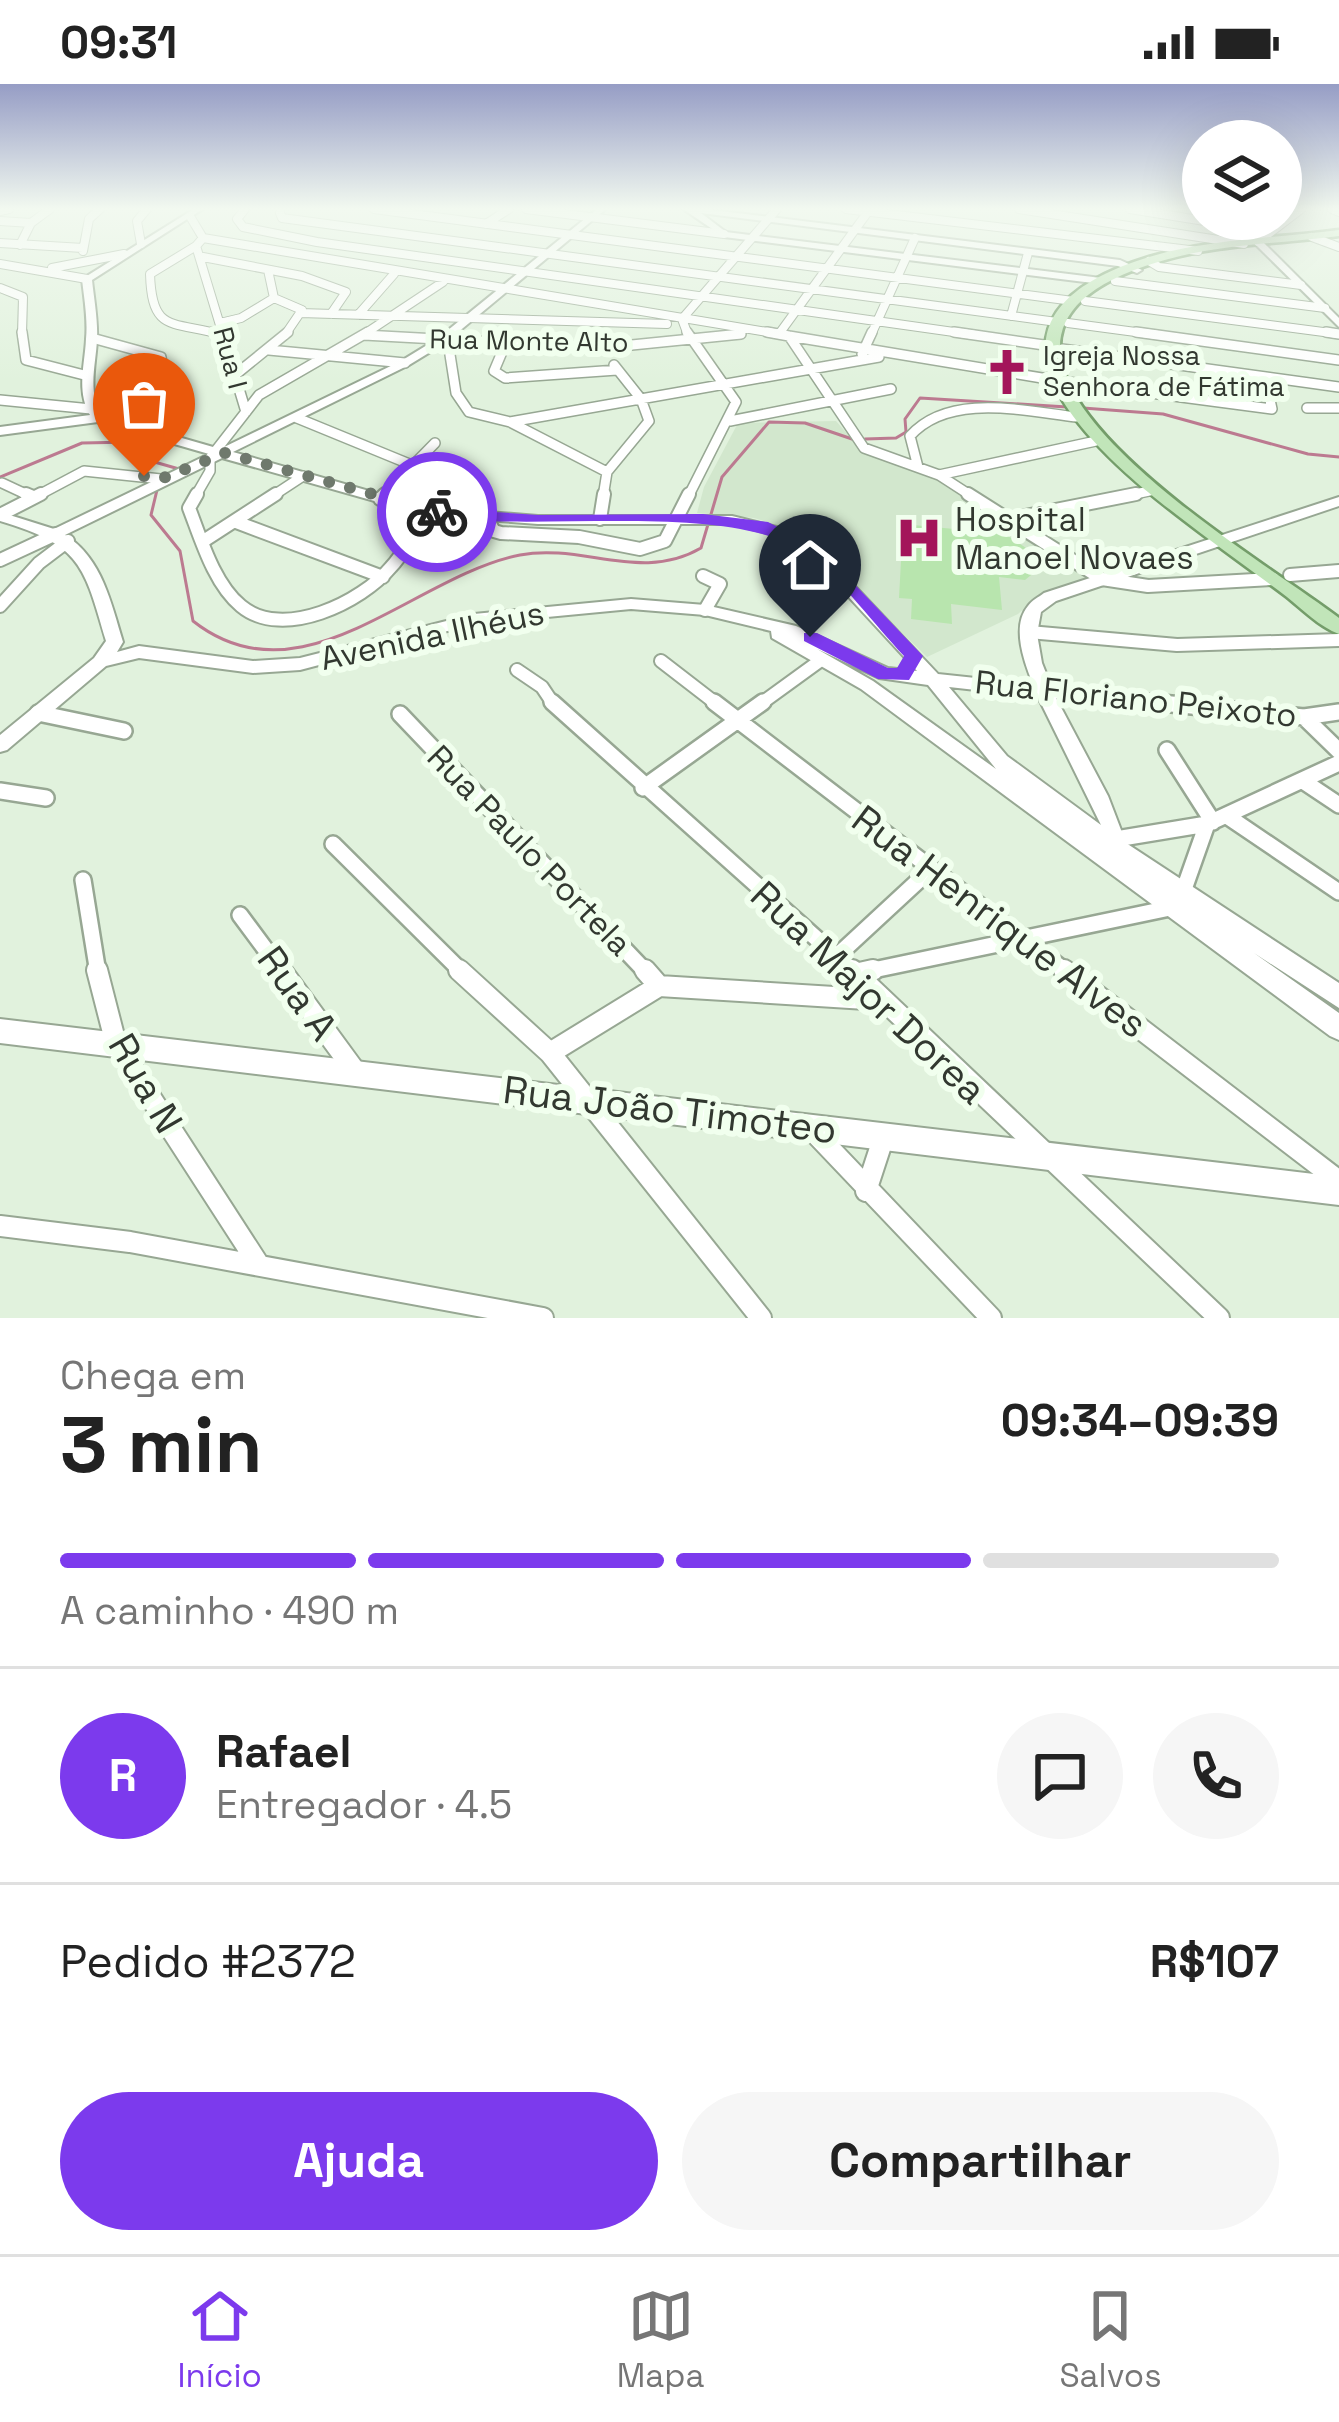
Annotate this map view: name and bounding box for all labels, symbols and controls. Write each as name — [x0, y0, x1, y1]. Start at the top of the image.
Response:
text: 09:31 — [60, 14, 177, 71]
map controls — [1182, 120, 1302, 240]
button: layers — [1182, 120, 1302, 240]
street label: Rua Monte Alto — [429, 321, 629, 360]
street label: Rua I — [205, 323, 255, 393]
place label: Igreja Nossa Senhora de Fátima — [1043, 338, 1285, 404]
church icon: Igreja Nossa Senhora de Fátima — [982, 347, 1032, 397]
pin — [93, 353, 195, 476]
icon: bag — [111, 371, 177, 437]
courier — [377, 452, 497, 572]
icon: bike — [404, 479, 470, 545]
place label: Hospital Manoel Novaes — [955, 499, 1194, 579]
hospital icon: Hospital Manoel Novaes — [894, 513, 944, 563]
pin — [759, 514, 861, 637]
icon: home — [777, 532, 843, 598]
street label: Avenida Ilhéus — [317, 592, 548, 680]
street label: Rua Floriano Peixoto — [973, 661, 1299, 737]
street label: Rua Paulo Portela — [418, 736, 641, 965]
street label: Rua Henrique Alves — [842, 794, 1157, 1048]
street label: Rua Major Dorea — [740, 870, 997, 1114]
street label: Rua A — [247, 936, 348, 1050]
street label: Rua N — [98, 1025, 193, 1142]
street label: Rua João Timoteo — [500, 1065, 839, 1154]
text: Chega em — [60, 1351, 246, 1400]
text: 09:34–09:39 — [1001, 1392, 1279, 1449]
text: 3 min — [60, 1395, 263, 1495]
text: A caminho · 490 m — [60, 1586, 399, 1635]
button: chat — [997, 1713, 1123, 1839]
button: phone — [1153, 1713, 1279, 1839]
text: Rafael — [216, 1723, 352, 1780]
text: R — [109, 1747, 137, 1804]
text: Entregador · 4.5 — [216, 1780, 512, 1829]
text: Pedido #2372 — [60, 1933, 356, 1990]
text: R$107 — [1150, 1933, 1279, 1990]
button: Ajuda — [60, 2092, 658, 2230]
button: Compartilhar — [682, 2092, 1279, 2230]
tab: Início — [177, 2283, 262, 2397]
tab: Mapa — [617, 2283, 705, 2397]
tab: Salvos — [1059, 2283, 1162, 2397]

